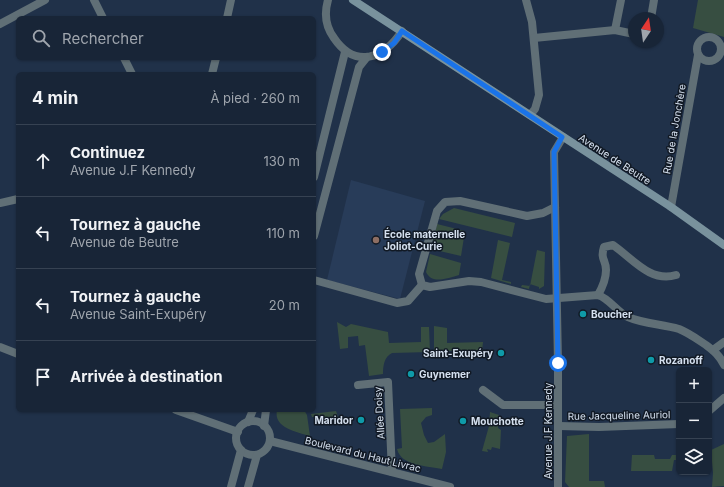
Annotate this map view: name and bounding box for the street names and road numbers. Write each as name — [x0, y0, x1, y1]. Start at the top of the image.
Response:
street label: Rue de la Jonchère — [660, 83, 688, 175]
street label: Avenue de Beutre — [577, 131, 654, 187]
street label: Avenue J.F Kennedy — [542, 382, 554, 479]
street label: Allée Doisy — [371, 386, 387, 440]
street label: Rue Jacqueline Auriol — [567, 408, 671, 422]
street label: Boulevard du Haut Livrac — [304, 434, 422, 474]

